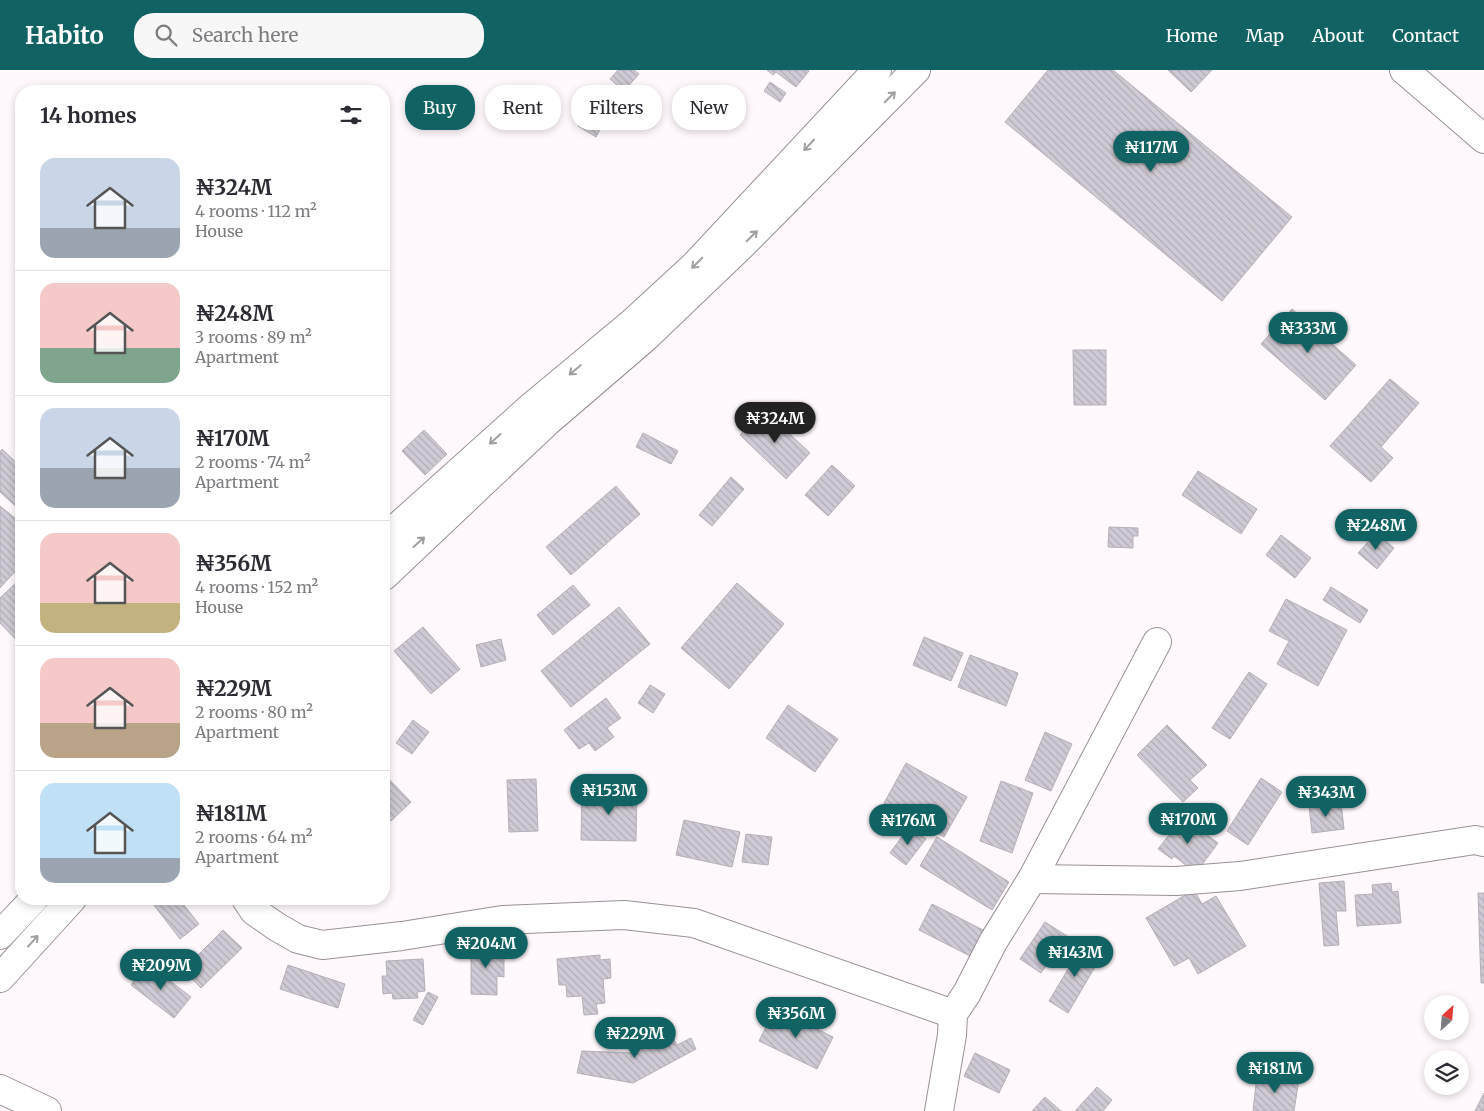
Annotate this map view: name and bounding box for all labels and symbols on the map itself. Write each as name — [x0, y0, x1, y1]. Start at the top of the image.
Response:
one-way arrow — [884, 91, 896, 104]
pin: ₦117M — [1116, 131, 1186, 173]
one-way arrow — [803, 138, 815, 151]
one-way arrow — [745, 230, 758, 242]
one-way arrow — [691, 257, 703, 269]
pin: ₦333M — [1273, 312, 1343, 354]
one-way arrow — [569, 365, 582, 376]
pin: ₦324M — [740, 402, 810, 444]
one-way arrow — [488, 434, 501, 445]
pin: ₦248M — [1341, 508, 1411, 551]
one-way arrow — [412, 536, 425, 548]
pin: ₦153M — [574, 774, 644, 816]
pin: ₦343M — [1291, 776, 1361, 818]
pin: ₦170M — [1153, 802, 1223, 845]
pin: ₦176M — [873, 804, 943, 846]
pin: ₦204M — [451, 926, 521, 969]
one-way arrow — [27, 935, 39, 948]
pin: ₦143M — [1040, 936, 1110, 978]
pin: ₦209M — [126, 948, 196, 991]
north arrow — [1424, 995, 1469, 1040]
pin: ₦356M — [761, 996, 831, 1039]
pin: ₦229M — [600, 1016, 670, 1059]
pin: ₦181M — [1240, 1052, 1310, 1094]

